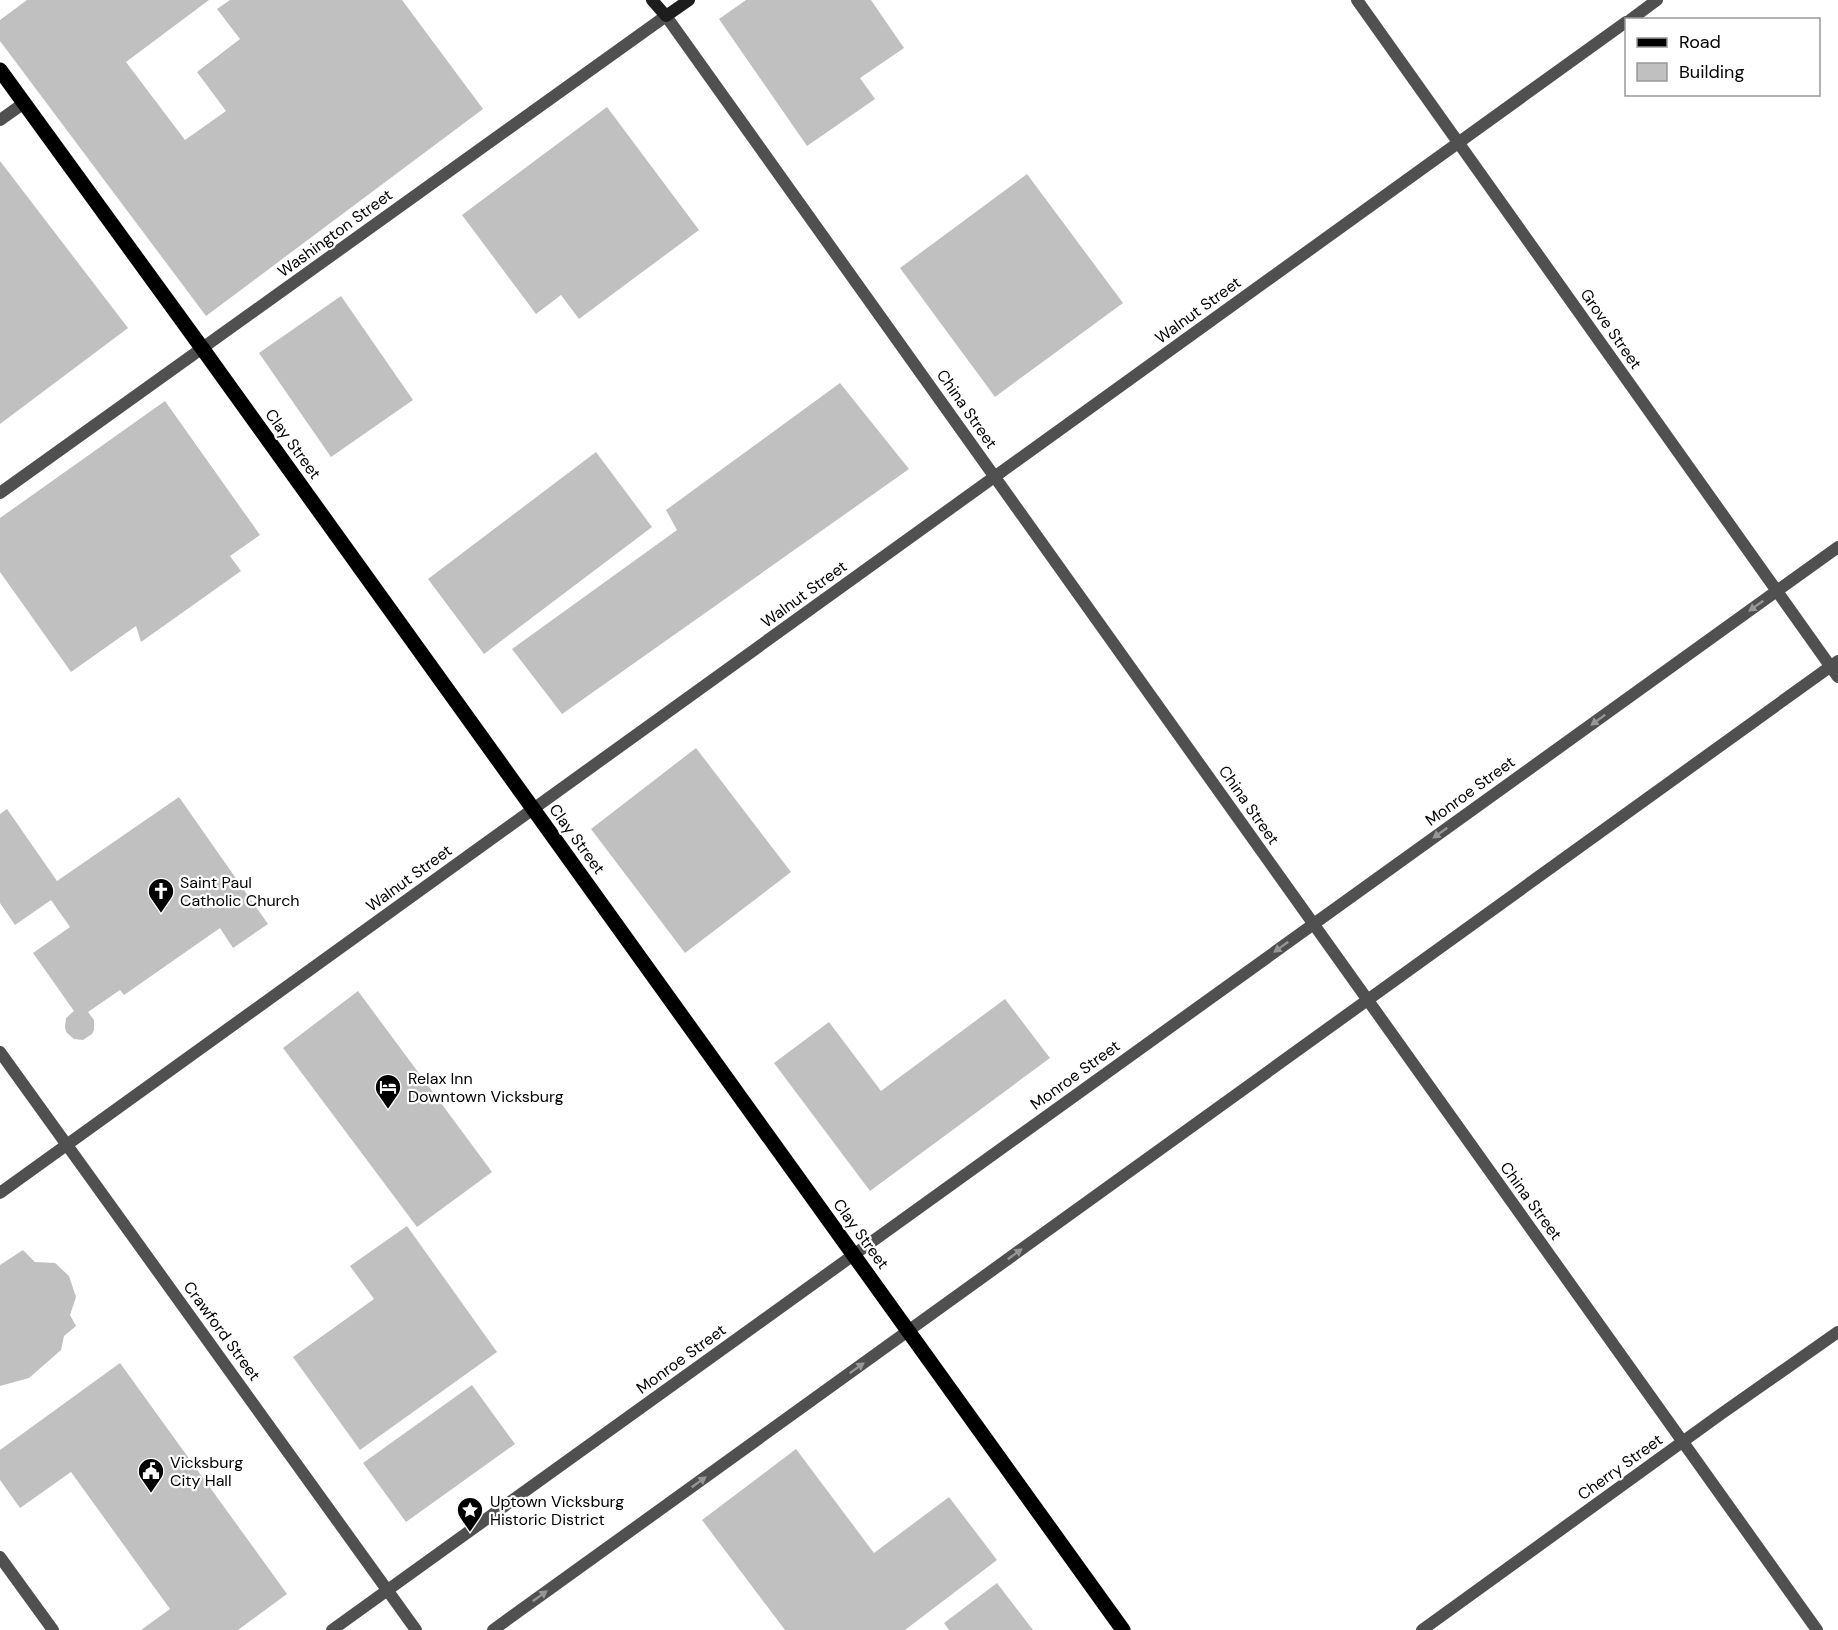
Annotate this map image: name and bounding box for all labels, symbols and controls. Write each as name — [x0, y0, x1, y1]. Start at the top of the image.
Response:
legend — [1625, 18, 1820, 96]
text: Road — [1679, 30, 1721, 54]
text: Building — [1679, 60, 1744, 84]
street label: Washington Street — [273, 184, 397, 282]
street label: Walnut Street — [1151, 272, 1245, 348]
street label: Grove Street — [1576, 285, 1646, 373]
street label: China Street — [932, 365, 1002, 453]
street label: Clay Street — [260, 405, 326, 483]
street label: Walnut Street — [757, 556, 851, 632]
one-way arrow — [1749, 600, 1765, 612]
one-way arrow — [1590, 714, 1606, 726]
street label: Monroe Street — [1421, 751, 1519, 831]
street label: China Street — [1214, 761, 1284, 849]
street label: Clay Street — [544, 800, 610, 878]
one-way arrow — [1432, 827, 1448, 839]
street label: Walnut Street — [362, 840, 456, 916]
place label: Saint Paul Catholic Church — [180, 872, 300, 911]
church icon: Saint Paul Catholic Church — [146, 876, 176, 914]
one-way arrow — [1274, 941, 1290, 953]
street label: Monroe Street — [1026, 1035, 1124, 1115]
place label: Relax Inn Downtown Vicksburg — [408, 1068, 564, 1107]
hotel icon: Relax Inn Downtown Vicksburg — [373, 1072, 403, 1110]
street label: China Street — [1495, 1158, 1567, 1244]
street label: Clay Street — [828, 1195, 894, 1273]
one-way arrow — [1007, 1248, 1023, 1260]
street label: Crawford Street — [179, 1277, 265, 1385]
street label: Monroe Street — [632, 1319, 730, 1399]
one-way arrow — [848, 1362, 864, 1374]
street label: Cherry Street — [1573, 1429, 1667, 1505]
place label: Vicksburg City Hall — [170, 1452, 243, 1491]
public building icon: Vicksburg City Hall — [136, 1456, 166, 1494]
one-way arrow — [690, 1476, 706, 1488]
place label: Uptown Vicksburg Historic District — [490, 1491, 624, 1530]
place icon: Uptown Vicksburg Historic District — [455, 1495, 485, 1533]
one-way arrow — [532, 1590, 548, 1602]

